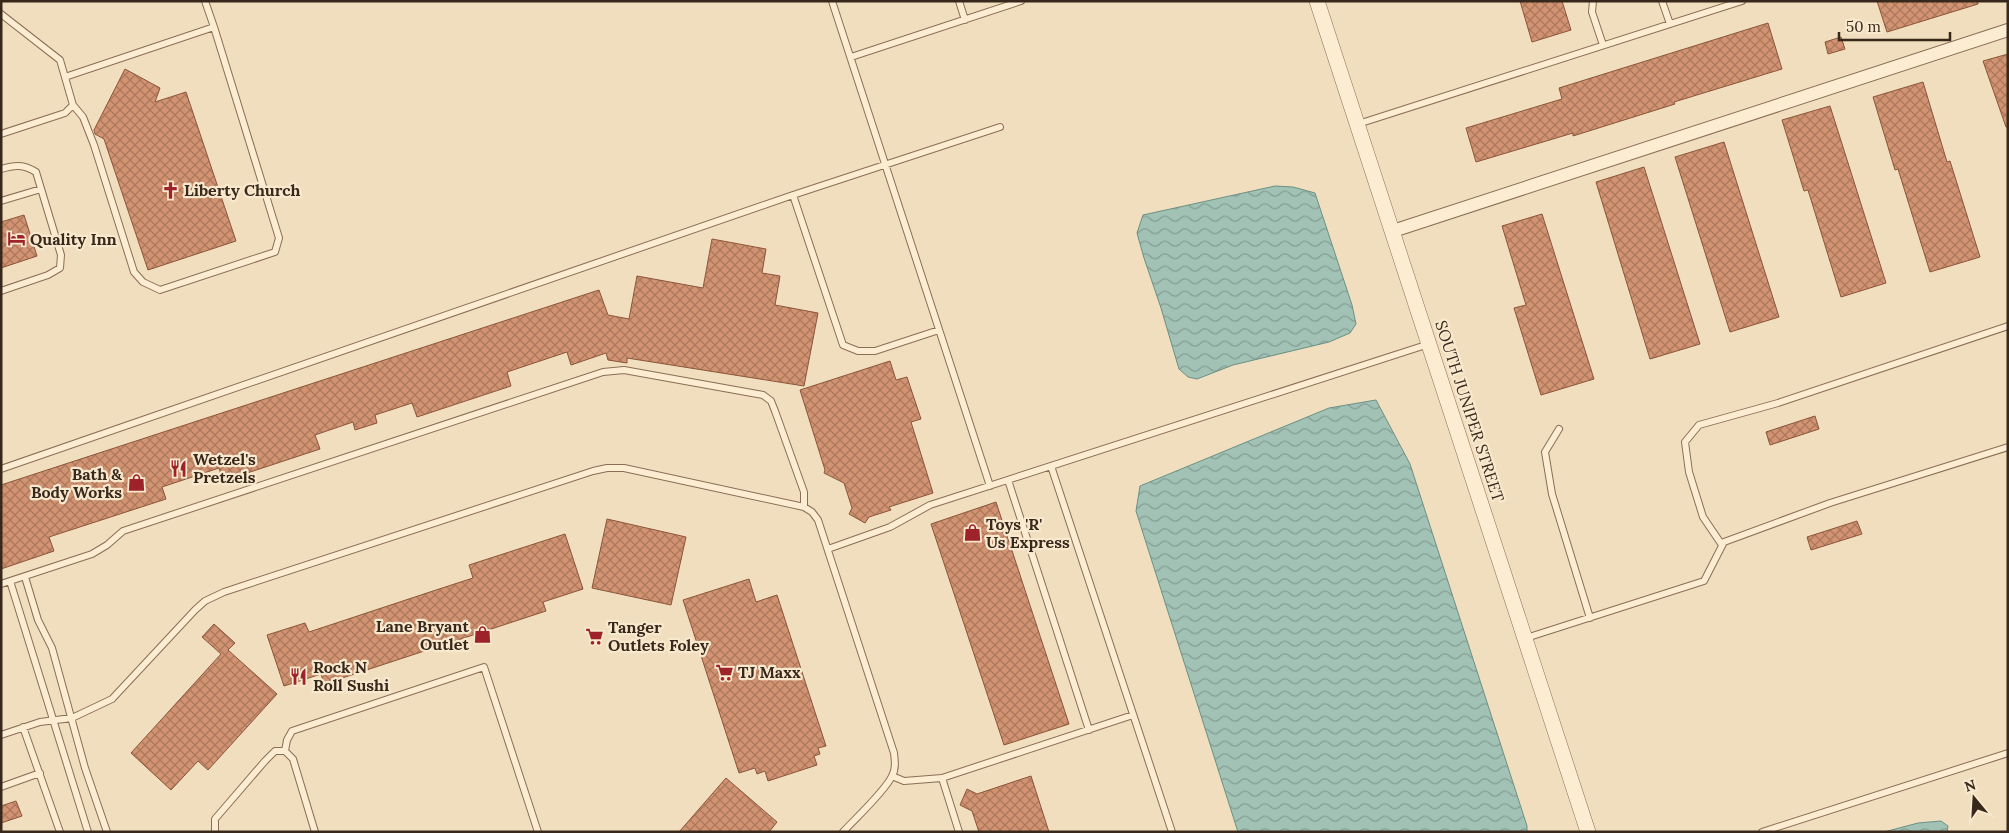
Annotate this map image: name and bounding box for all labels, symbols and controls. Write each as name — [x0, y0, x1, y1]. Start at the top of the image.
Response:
scale bar — [1839, 10, 1950, 42]
text: 50 m — [1846, 17, 1881, 36]
church icon: Liberty Church — [160, 180, 180, 200]
place label: Liberty Church — [184, 180, 301, 200]
hotel icon: Quality Inn — [6, 229, 26, 249]
place label: Quality Inn — [30, 229, 117, 249]
street label: SOUTH JUNIPER STREET — [1431, 318, 1509, 504]
place label: Wetzel's Pretzels — [193, 449, 256, 487]
restaurant icon: Wetzel's Pretzels — [169, 458, 189, 478]
place label: Bath & Body Works — [31, 464, 122, 502]
shop icon: Bath & Body Works — [126, 473, 146, 493]
place label: Toys 'R' Us Express — [986, 514, 1070, 552]
shop icon: Toys 'R' Us Express — [962, 523, 982, 543]
place label: Lane Bryant Outlet — [376, 616, 469, 654]
place label: Tanger Outlets Foley — [608, 617, 709, 655]
shop icon: Lane Bryant Outlet — [473, 625, 493, 645]
supermarket icon: Tanger Outlets Foley — [584, 626, 604, 646]
place label: Rock N Roll Sushi — [313, 657, 389, 695]
supermarket icon: TJ Maxx — [714, 662, 734, 682]
place label: TJ Maxx — [738, 662, 801, 682]
restaurant icon: Rock N Roll Sushi — [289, 666, 309, 686]
north arrow — [1949, 773, 1999, 823]
text: N — [1962, 775, 1978, 796]

